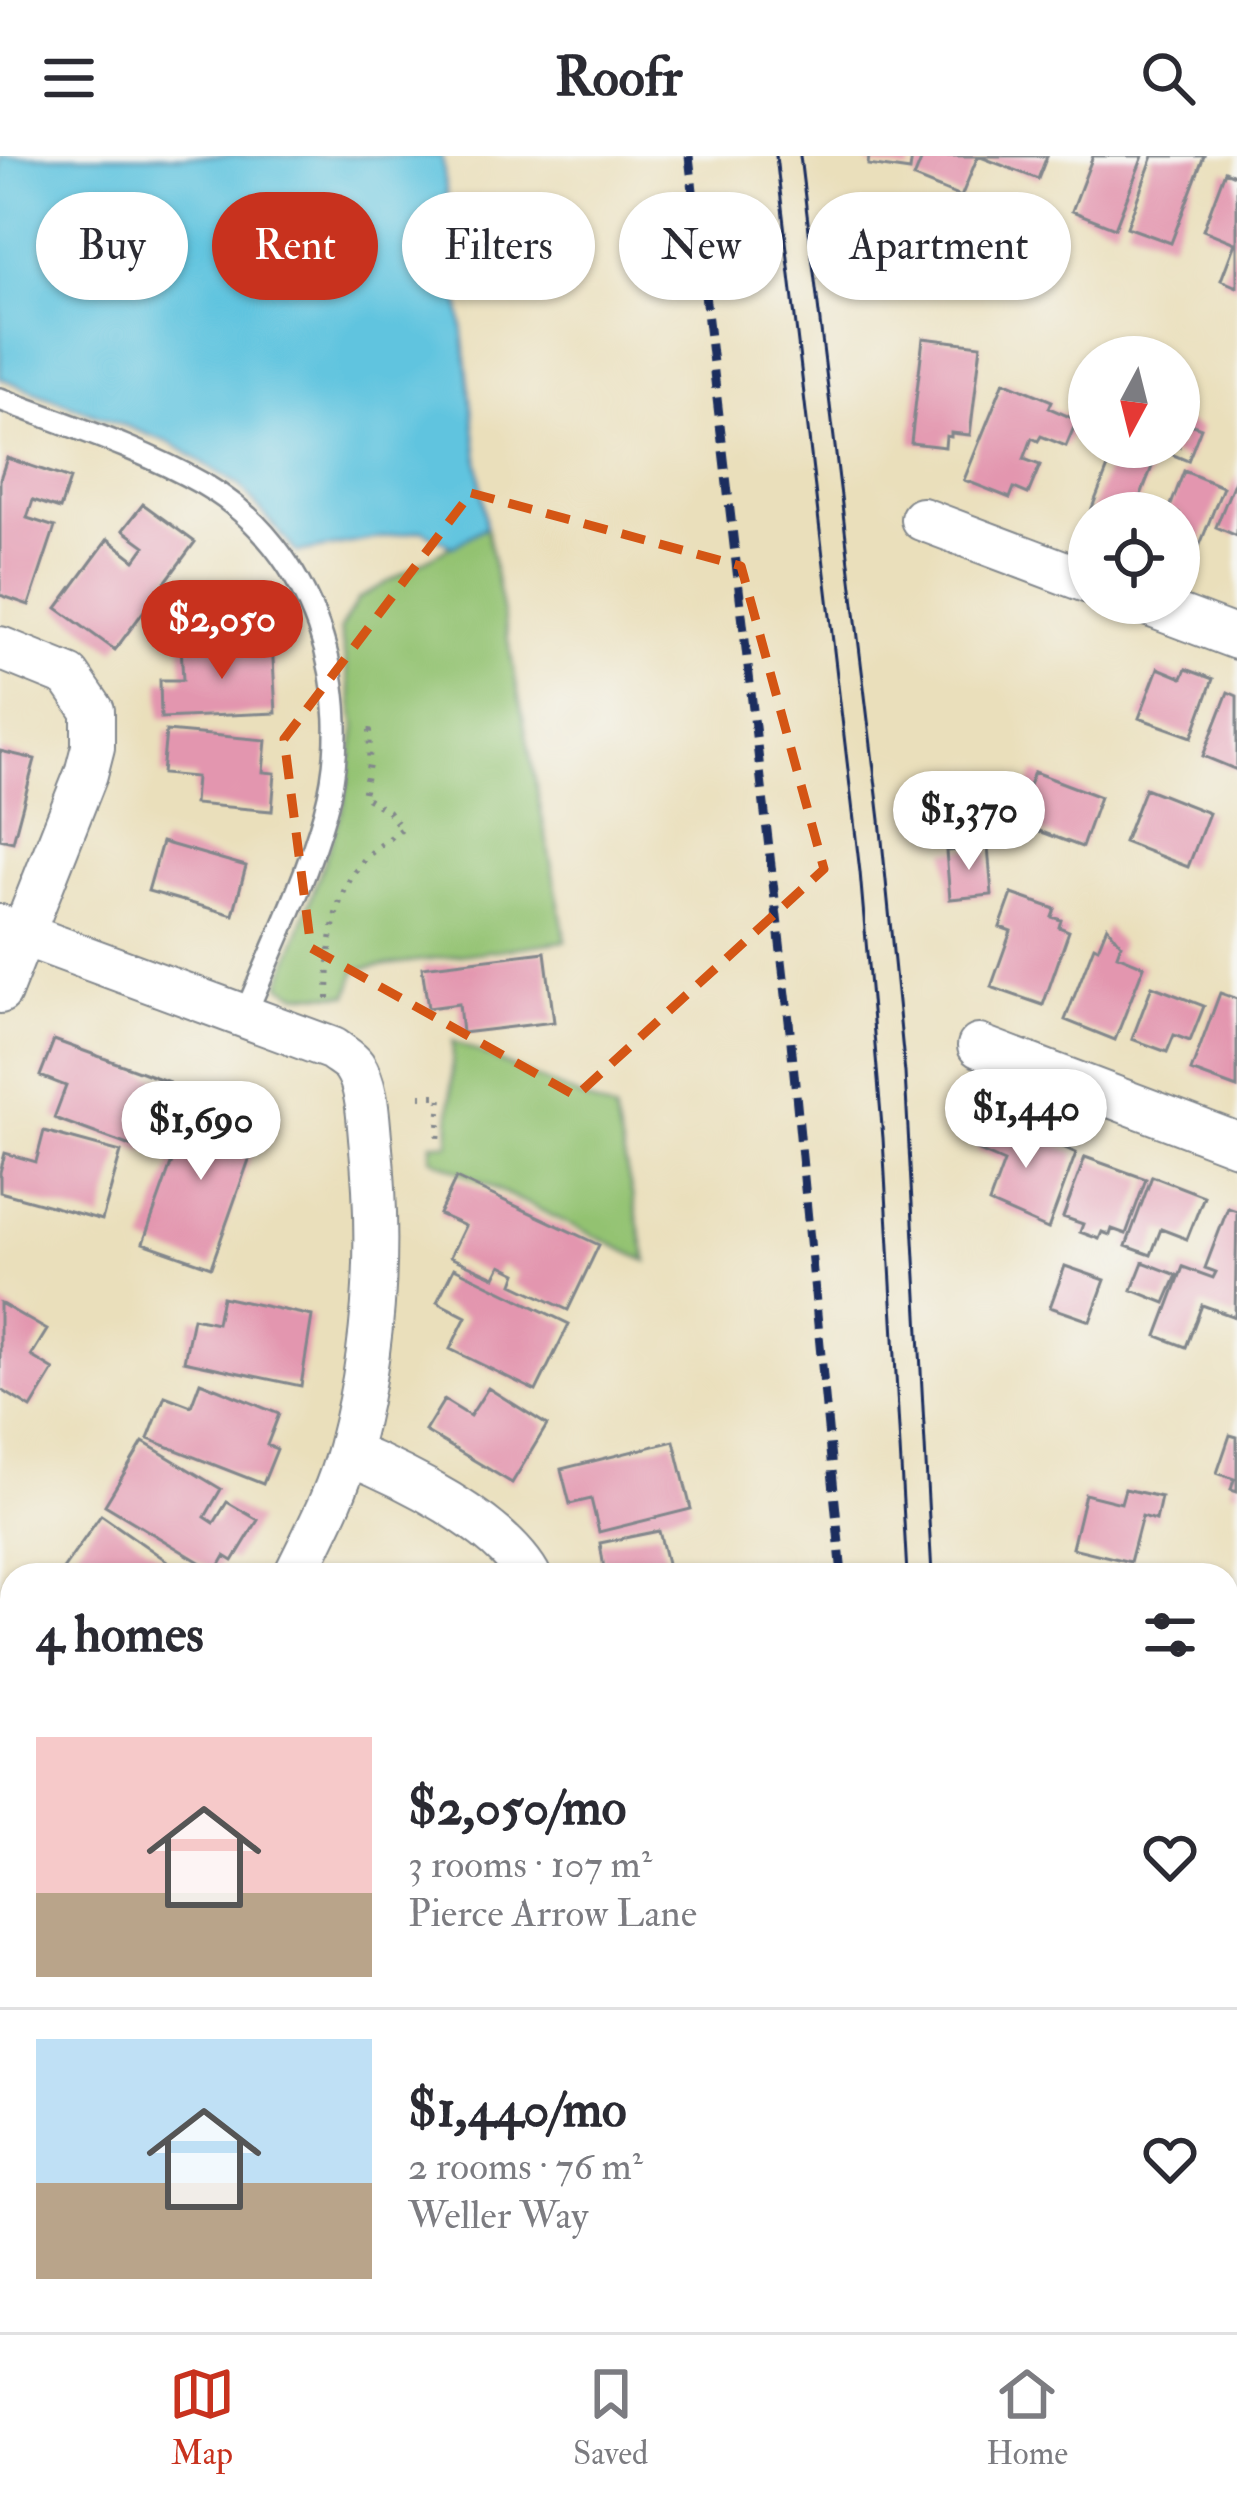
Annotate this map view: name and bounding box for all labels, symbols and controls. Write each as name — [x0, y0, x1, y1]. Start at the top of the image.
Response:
text: Roofr — [555, 44, 682, 112]
icon: menu — [36, 45, 102, 111]
icon: search — [1135, 45, 1201, 111]
chip: Buy — [36, 192, 188, 300]
chip: Rent — [212, 192, 378, 300]
chip: Filters — [402, 192, 595, 300]
chip: New — [619, 192, 783, 300]
chip: Apartment — [807, 192, 1071, 300]
north arrow — [1068, 336, 1200, 468]
map controls — [1068, 336, 1200, 624]
button: locate — [1068, 492, 1200, 624]
pin: $2,050 — [124, 580, 320, 682]
text: $2,050 — [168, 594, 276, 643]
pin: $1,370 — [871, 771, 1067, 873]
text: $1,370 — [920, 785, 1018, 834]
pin: $1,440 — [928, 1069, 1124, 1171]
pin: $1,690 — [103, 1081, 299, 1183]
text: $1,440 — [972, 1083, 1080, 1132]
text: $1,690 — [149, 1095, 253, 1144]
icon: filters — [1137, 1602, 1203, 1668]
text: 4 homes — [36, 1603, 204, 1667]
text: $2,050/mo — [408, 1776, 626, 1840]
icon: home — [132, 1785, 276, 1929]
icon: heart — [1137, 1824, 1203, 1890]
text: 3 rooms · 107 m² — [408, 1840, 652, 1889]
text: Pierce Arrow Lane — [408, 1889, 697, 1938]
text: $1,440/mo — [408, 2078, 627, 2142]
icon: home — [132, 2087, 276, 2231]
icon: heart — [1137, 2126, 1203, 2192]
text: 2 rooms · 76 m² — [408, 2142, 643, 2191]
text: Weller Way — [408, 2191, 588, 2240]
tab: Map — [169, 2361, 235, 2474]
tab: Saved — [573, 2361, 648, 2474]
tab: Home — [986, 2361, 1068, 2474]

